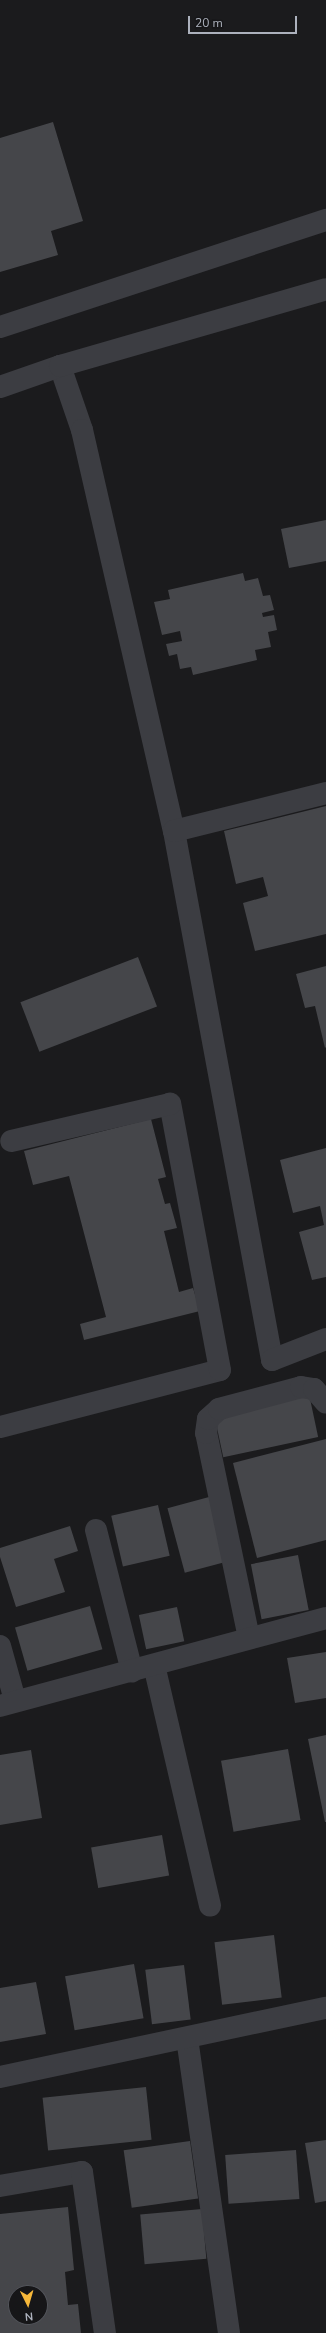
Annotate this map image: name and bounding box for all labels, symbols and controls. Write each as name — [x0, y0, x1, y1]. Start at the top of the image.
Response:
scale bar — [190, 8, 299, 34]
text: 20 m — [195, 15, 223, 31]
north arrow — [8, 2285, 48, 2325]
text: N — [24, 2309, 34, 2324]

